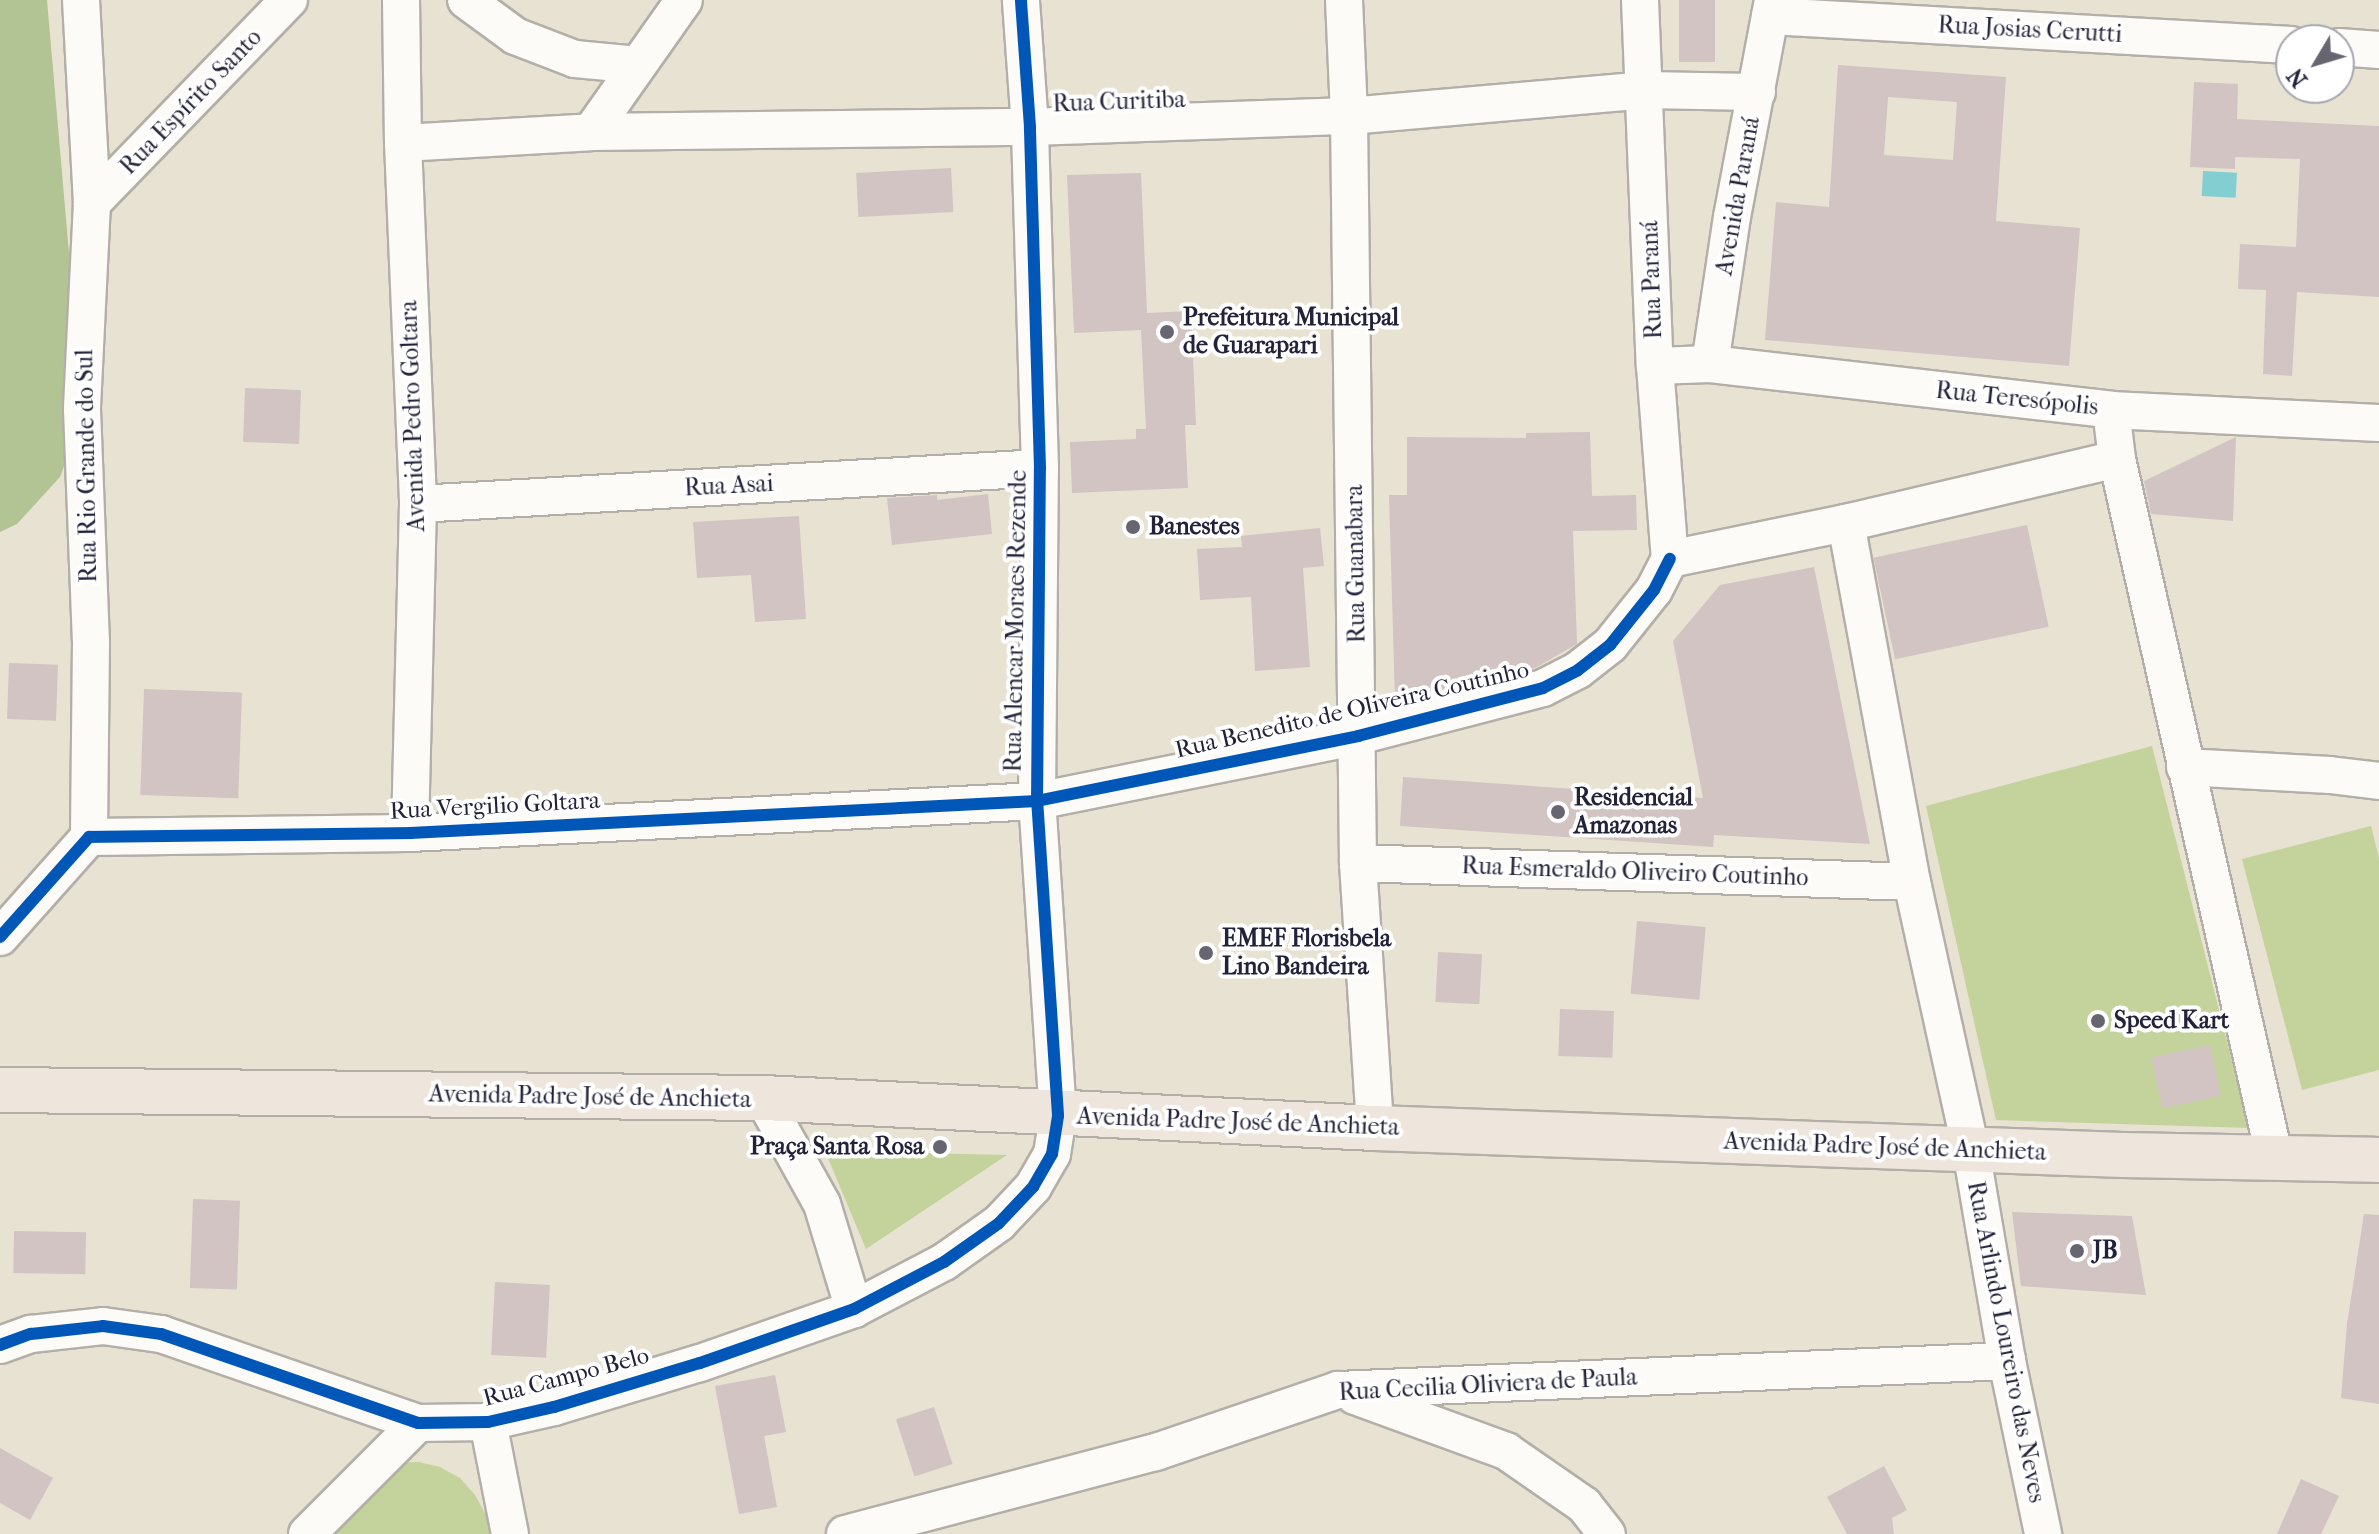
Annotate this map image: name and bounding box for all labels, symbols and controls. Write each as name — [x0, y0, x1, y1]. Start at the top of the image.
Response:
street label: Rua Josias Cerutti — [1937, 11, 2123, 49]
street label: Rua Espírito Santo — [114, 23, 268, 181]
north arrow — [2275, 24, 2355, 104]
text: N — [2282, 63, 2313, 92]
street label: Rua Curitiba — [1052, 85, 1186, 119]
street label: Avenida Paraná — [1710, 115, 1766, 277]
street label: Rua Paraná — [1636, 220, 1668, 340]
street label: Avenida Pedro Goltara — [395, 300, 431, 532]
place label: Prefeitura Municipal de Guarapari — [1183, 304, 1399, 360]
marker: Prefeitura Municipal de Guarapari — [1158, 323, 1176, 341]
street label: Rua Rio Grande do Sul — [71, 349, 103, 583]
street label: Rua Teresópolis — [1934, 376, 2100, 422]
street label: Rua Asai — [684, 469, 774, 503]
street label: Rua Alencar Moraes Rezende — [999, 469, 1033, 773]
street label: Rua Guanabara — [1340, 485, 1372, 643]
place label: Banestes — [1149, 513, 1240, 541]
marker: Banestes — [1124, 518, 1142, 536]
street label: Rua Benedito de Oliveira Coutinho — [1172, 655, 1532, 765]
place label: Residencial Amazonas — [1574, 784, 1693, 840]
street label: Rua Vergilio Goltara — [389, 786, 601, 826]
marker: Residencial Amazonas — [1549, 803, 1567, 821]
street label: Rua Esmeraldo Oliveiro Coutinho — [1461, 852, 1809, 892]
place label: EMEF Florisbela Lino Bandeira — [1222, 925, 1391, 981]
marker: EMEF Florisbela Lino Bandeira — [1197, 944, 1215, 962]
place label: Speed Kart — [2114, 1007, 2229, 1035]
marker: Speed Kart — [2089, 1012, 2107, 1030]
street label: Avenida Padre José de Anchieta — [428, 1080, 752, 1114]
street label: Avenida Padre José de Anchieta — [1076, 1102, 1400, 1142]
street label: Avenida Padre José de Anchieta — [1723, 1127, 2047, 1167]
place label: Praça Santa Rosa — [750, 1133, 924, 1161]
marker: Praça Santa Rosa — [931, 1138, 949, 1156]
street label: Rua Arlindo Loureiro das Neves — [1961, 1179, 2051, 1505]
place label: JB — [2093, 1237, 2118, 1265]
marker: JB — [2068, 1242, 2086, 1260]
street label: Rua Campo Belo — [480, 1341, 652, 1413]
street label: Rua Cecilia Oliviera de Paula — [1338, 1363, 1638, 1407]

